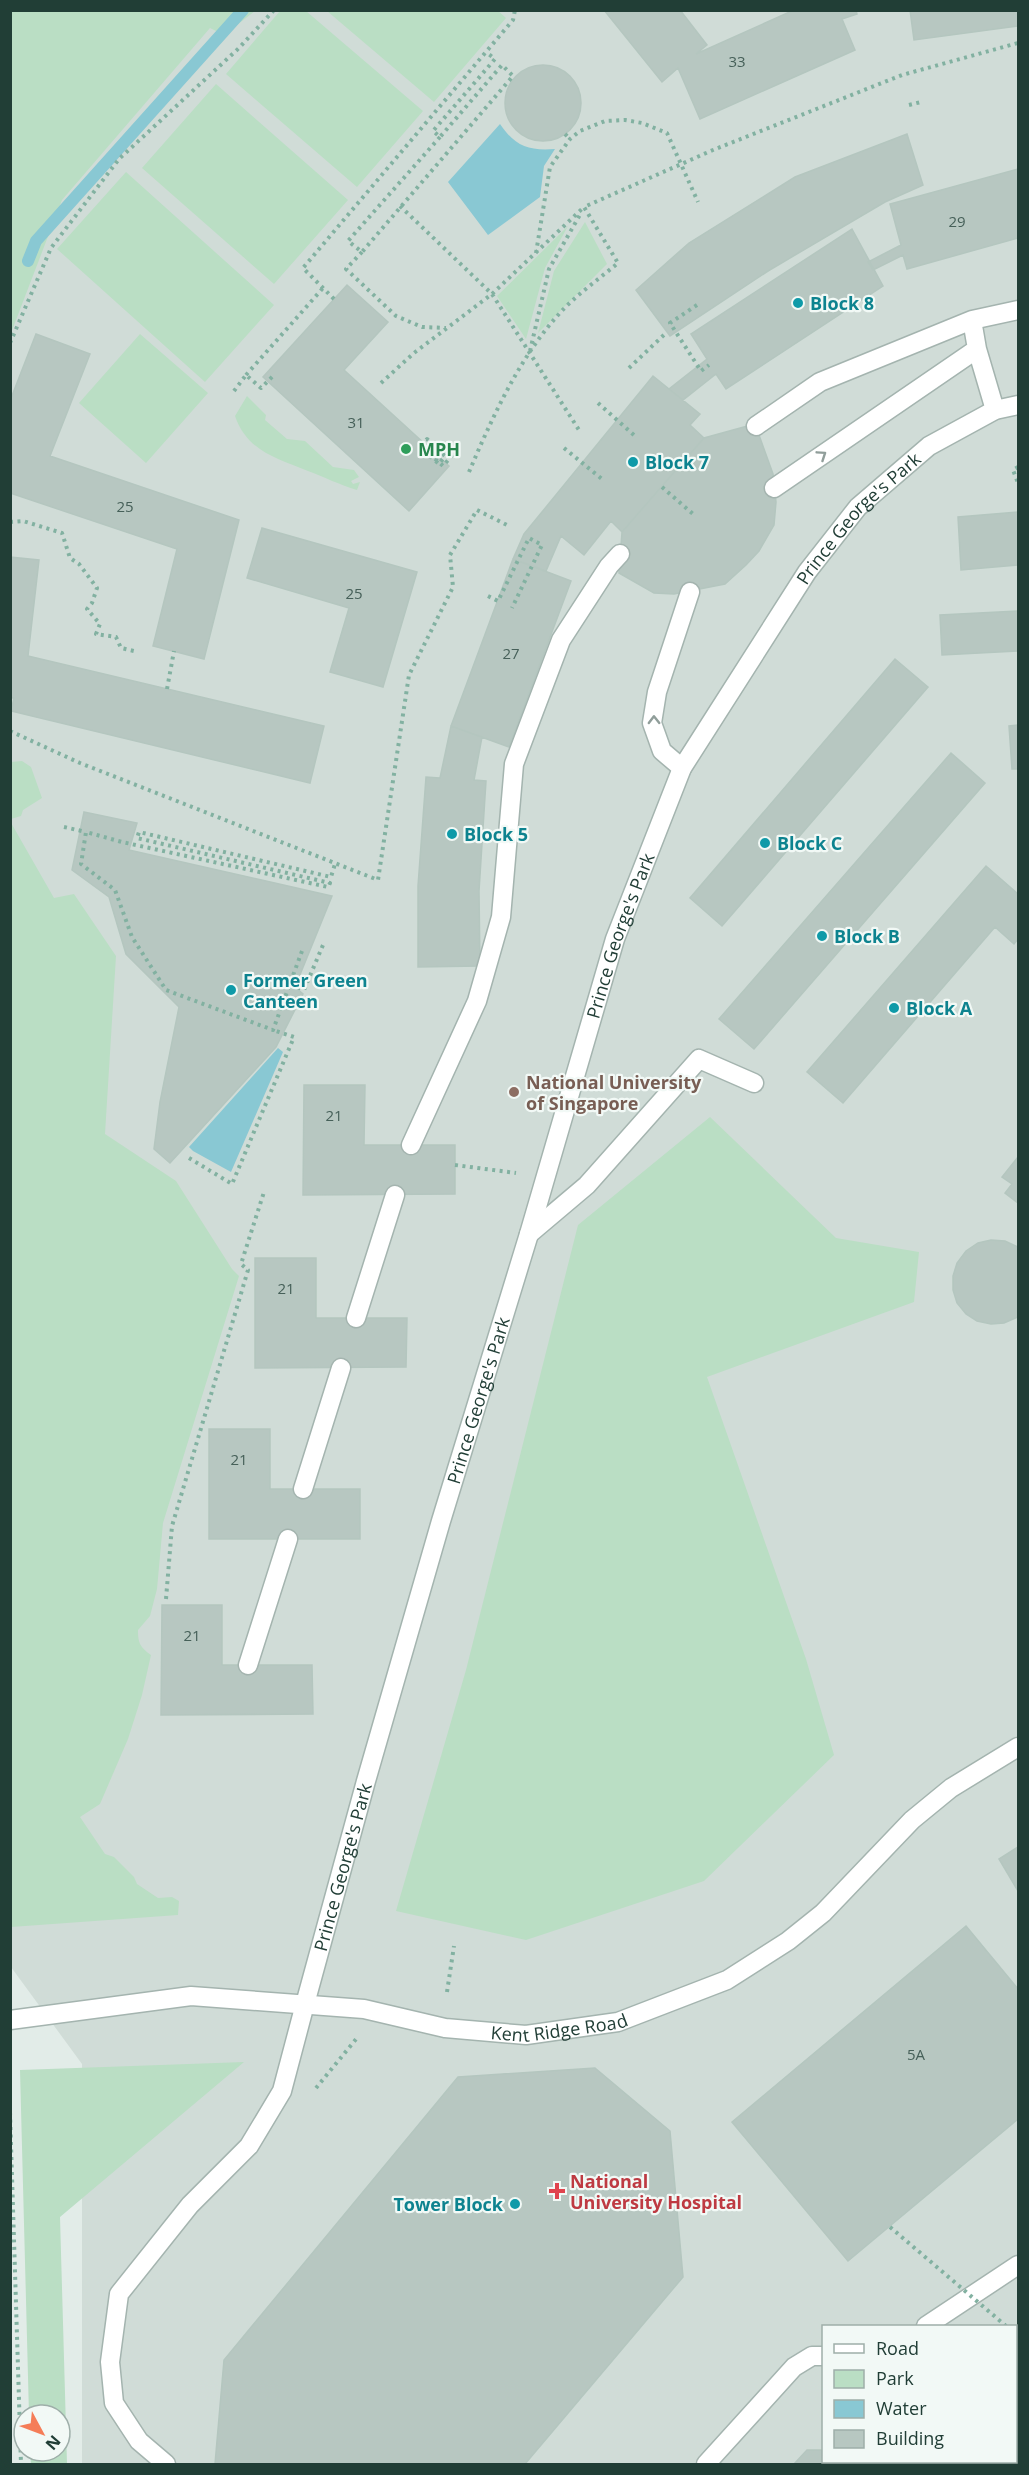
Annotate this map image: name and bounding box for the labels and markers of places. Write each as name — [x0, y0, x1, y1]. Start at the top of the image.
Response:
place label: Block 8 — [810, 291, 874, 315]
marker: Block 8 — [791, 296, 805, 310]
place label: MPH — [418, 437, 460, 461]
marker: MPH — [399, 442, 413, 456]
place label: Block 7 — [645, 450, 709, 474]
marker: Block 7 — [626, 455, 640, 469]
place label: Block 5 — [464, 822, 528, 846]
marker: Block 5 — [445, 827, 459, 841]
place label: Block C — [777, 831, 842, 855]
marker: Block C — [758, 836, 772, 850]
place label: Block B — [834, 924, 900, 948]
marker: Block B — [815, 929, 829, 943]
place label: Former Green Canteen — [243, 968, 368, 1013]
marker: Former Green Canteen — [224, 983, 238, 997]
place label: Block A — [906, 996, 973, 1020]
marker: Block A — [887, 1001, 901, 1015]
place label: National University of Singapore — [526, 1070, 702, 1115]
marker: National University of Singapore — [507, 1085, 521, 1099]
place label: National University Hospital — [570, 2169, 742, 2214]
marker: National University Hospital — [548, 2182, 566, 2200]
place label: Tower Block — [393, 2192, 504, 2216]
marker: Tower Block — [508, 2197, 522, 2211]

